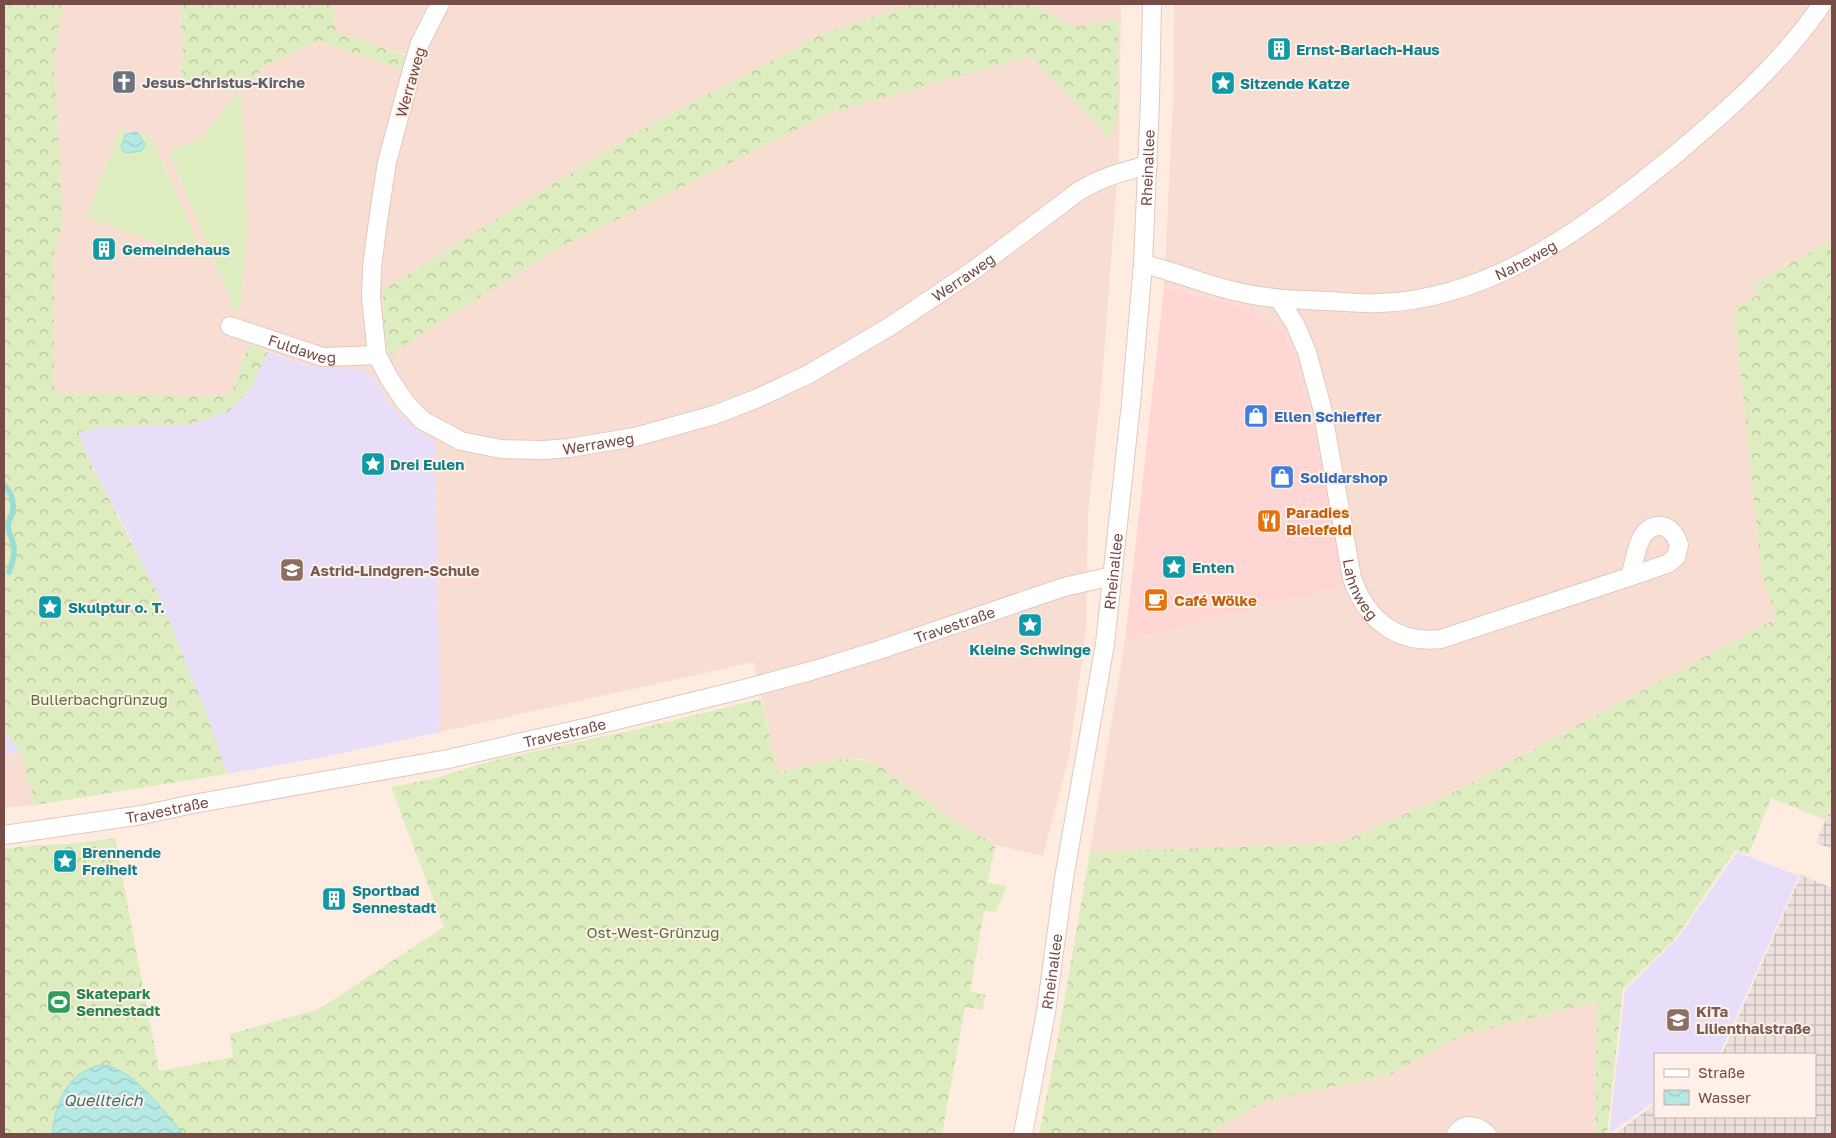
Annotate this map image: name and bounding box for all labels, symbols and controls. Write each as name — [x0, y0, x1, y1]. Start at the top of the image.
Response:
building icon: Ernst-Barlach-Haus — [1266, 36, 1292, 62]
place label: Ernst-Barlach-Haus — [1296, 40, 1440, 58]
street label: Werraweg — [391, 45, 429, 119]
church icon: Jesus-Christus-Kirche — [111, 69, 137, 95]
place icon: Sitzende Katze — [1210, 70, 1236, 96]
place label: Jesus-Christus-Kirche — [142, 73, 305, 91]
place label: Sitzende Katze — [1240, 74, 1350, 92]
street label: Rheinallee — [1136, 129, 1158, 207]
building icon: Gemeindehaus — [91, 236, 117, 262]
street label: Naheweg — [1492, 236, 1560, 283]
place label: Gemeindehaus — [122, 240, 230, 258]
street label: Werraweg — [928, 249, 998, 305]
street label: Fuldaweg — [266, 330, 336, 367]
shop icon: Ellen Schieffer — [1243, 403, 1269, 429]
place label: Ellen Schieffer — [1274, 407, 1382, 425]
street label: Werraweg — [561, 428, 635, 458]
place icon: Drei Eulen — [360, 451, 386, 477]
place label: Drei Eulen — [390, 455, 464, 473]
shop icon: Solidarshop — [1269, 464, 1295, 490]
place label: Solidarshop — [1300, 468, 1388, 486]
place label: Paradies Bielefeld — [1286, 503, 1352, 538]
restaurant icon: Paradies Bielefeld — [1256, 508, 1282, 534]
street label: Rheinallee — [1100, 532, 1126, 610]
place icon: Enten — [1161, 554, 1187, 580]
school or university icon: Astrid-Lindgren-Schule — [279, 557, 305, 583]
street label: Lahnweg — [1340, 557, 1382, 623]
place label: Enten — [1192, 558, 1234, 576]
place label: Astrid-Lindgren-Schule — [310, 561, 480, 579]
cafe icon: Café Wölke — [1143, 587, 1169, 613]
place label: Café Wölke — [1174, 591, 1257, 609]
place icon: Skulptur o. T. — [37, 594, 63, 620]
place label: Skulptur o. T. — [68, 598, 165, 616]
street label: Travestraße — [912, 602, 998, 646]
place icon: Kleine Schwinge — [1017, 612, 1043, 638]
place label: Kleine Schwinge — [969, 640, 1091, 658]
park label: Bullerbachgrünzug — [30, 690, 168, 708]
street label: Travestraße — [521, 714, 608, 751]
street label: Travestraße — [124, 792, 210, 826]
place label: Brennende Freiheit — [82, 843, 161, 878]
place icon: Brennende Freiheit — [52, 848, 78, 874]
place label: Sportbad Sennestadt — [352, 881, 436, 916]
building icon: Sportbad Sennestadt — [321, 886, 347, 912]
park label: Ost-West-Grünzug — [587, 923, 719, 941]
street label: Rheinallee — [1037, 932, 1066, 1011]
place label: Skatepark Sennestadt — [76, 984, 160, 1019]
sports icon: Skatepark Sennestadt — [46, 989, 72, 1015]
place label: KiTa Lilienthalstraße — [1696, 1002, 1811, 1037]
school or university icon: KiTa Lilienthalstraße — [1665, 1007, 1691, 1033]
legend — [1654, 1053, 1816, 1118]
text: Straße — [1698, 1063, 1745, 1081]
text: Wasser — [1698, 1088, 1751, 1106]
water label: Quellteich — [63, 1090, 144, 1110]

